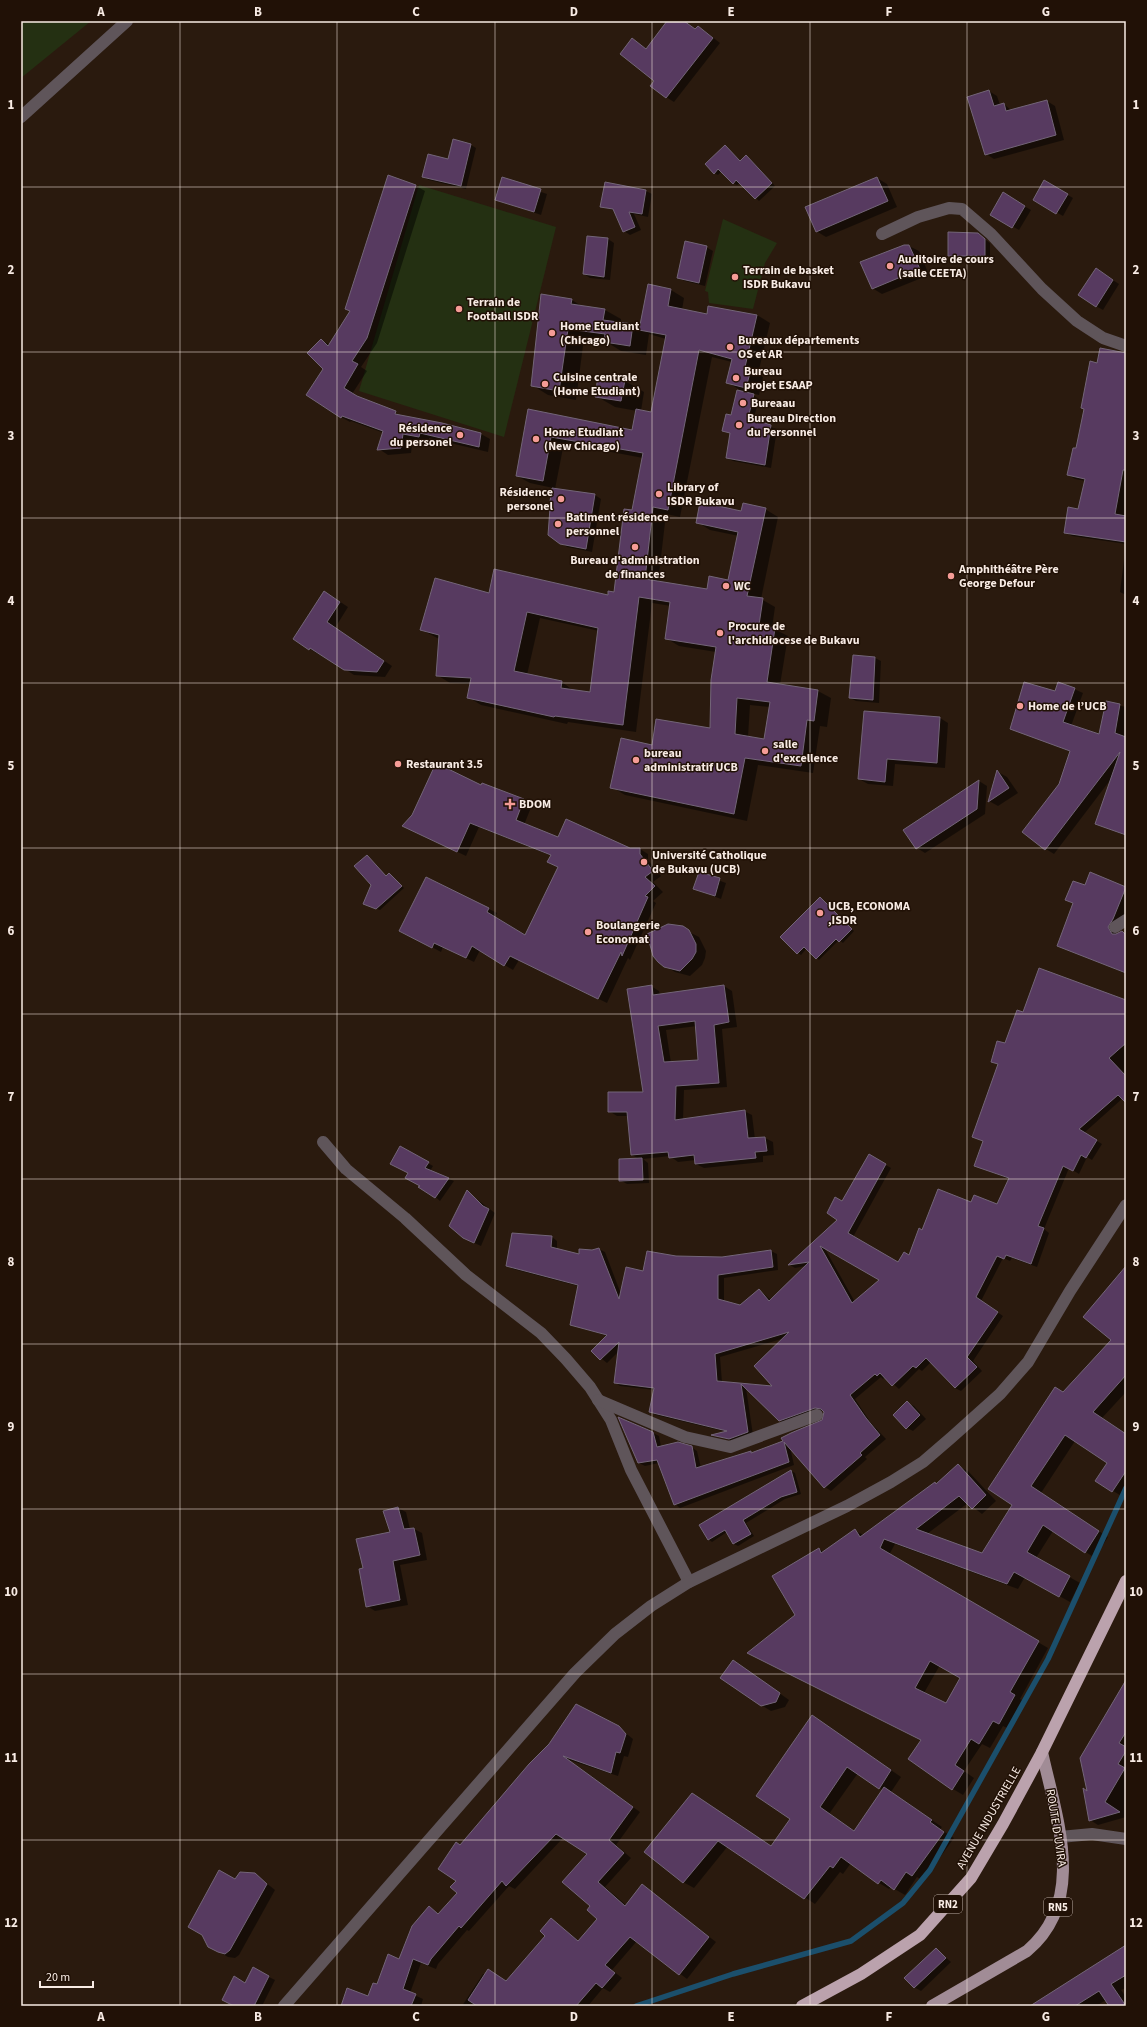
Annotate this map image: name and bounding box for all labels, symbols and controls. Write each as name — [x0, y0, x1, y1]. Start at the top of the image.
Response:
text: A — [96, 3, 105, 21]
text: B — [254, 3, 262, 21]
text: C — [412, 3, 420, 21]
text: D — [570, 3, 578, 21]
text: E — [727, 3, 735, 21]
text: F — [886, 3, 893, 21]
text: G — [1042, 3, 1050, 21]
text: 1 — [8, 96, 15, 114]
text: 1 — [1133, 96, 1140, 114]
place label: Auditoire de cours (salle CEETA) — [897, 251, 994, 282]
text: 2 — [8, 261, 15, 279]
marker: Auditoire de cours (salle CEETA) — [885, 261, 895, 271]
text: 2 — [1133, 261, 1140, 279]
place label: Terrain de basket ISDR Bukavu — [743, 262, 834, 293]
marker: Terrain de basket ISDR Bukavu — [730, 272, 740, 282]
place label: Terrain de Football ISDR — [467, 294, 539, 325]
marker: Terrain de Football ISDR — [454, 304, 464, 314]
place label: Home Etudiant (Chicago) — [560, 318, 640, 349]
marker: Home Etudiant (Chicago) — [547, 328, 557, 338]
place label: Bureaux départements OS et AR — [738, 332, 859, 363]
marker: Bureaux départements OS et AR — [725, 342, 735, 352]
place label: Bureau projet ESAAP — [744, 363, 813, 394]
place label: Cuisine centrale (Home Etudiant) — [553, 369, 641, 400]
marker: Bureau projet ESAAP — [731, 373, 741, 383]
marker: Cuisine centrale (Home Etudiant) — [540, 379, 550, 389]
place label: Bureaau — [751, 395, 795, 412]
marker: Bureaau — [738, 398, 748, 408]
place label: Bureau Direction du Personnel — [747, 410, 836, 441]
place label: Résidence du personel — [390, 420, 453, 451]
marker: Bureau Direction du Personnel — [734, 420, 744, 430]
place label: Home Etudiant (New Chicago) — [544, 424, 624, 455]
text: 3 — [8, 427, 15, 445]
text: 3 — [1133, 427, 1140, 445]
marker: Résidence du personel — [455, 430, 465, 440]
marker: Home Etudiant (New Chicago) — [531, 434, 541, 444]
place label: Library of ISDR Bukavu — [667, 479, 735, 510]
place label: Résidence personel — [499, 484, 554, 515]
marker: Library of ISDR Bukavu — [654, 489, 664, 499]
marker: Résidence personel — [556, 494, 566, 504]
place label: Batiment résidence personnel — [566, 509, 669, 540]
marker: Batiment résidence personnel — [553, 519, 563, 529]
marker: Bureau d'administration de finances — [630, 542, 640, 552]
place label: Bureau d'administration de finances — [570, 552, 700, 583]
place label: Amphithéâtre Père George Defour — [958, 561, 1059, 592]
marker: Amphithéâtre Père George Defour — [946, 571, 956, 581]
place label: WC — [734, 578, 751, 595]
marker: WC — [721, 581, 731, 591]
text: 4 — [8, 592, 15, 610]
text: 4 — [1133, 592, 1140, 610]
place label: Procure de l'archidiocese de Bukavu — [728, 618, 860, 649]
marker: Procure de l'archidiocese de Bukavu — [715, 628, 725, 638]
place label: Home de l’UCB — [1028, 698, 1106, 715]
marker: Home de l’UCB — [1015, 701, 1025, 711]
place label: salle d'excellence — [773, 736, 838, 767]
place label: bureau administratif UCB — [644, 745, 738, 776]
marker: salle d'excellence — [760, 746, 770, 756]
marker: bureau administratif UCB — [631, 755, 641, 765]
place label: Restaurant 3.5 — [406, 756, 483, 773]
text: 5 — [8, 757, 15, 775]
text: 5 — [1133, 757, 1140, 775]
marker: Restaurant 3.5 — [393, 759, 403, 769]
place label: BDOM — [519, 796, 551, 813]
marker: BDOM — [504, 798, 516, 810]
place label: Université Catholique de Bukavu (UCB) — [652, 847, 767, 878]
marker: Université Catholique de Bukavu (UCB) — [639, 857, 649, 867]
place label: UCB, ECONOMA ,ISDR — [828, 898, 910, 929]
marker: UCB, ECONOMA ,ISDR — [815, 908, 825, 918]
place label: Boulangerie Economat — [596, 917, 660, 948]
text: 6 — [8, 922, 15, 940]
text: 6 — [1133, 922, 1140, 940]
marker: Boulangerie Economat — [583, 927, 593, 937]
text: 7 — [8, 1088, 15, 1106]
text: 7 — [1133, 1088, 1140, 1106]
text: 8 — [8, 1253, 15, 1271]
text: 8 — [1133, 1253, 1140, 1271]
text: 9 — [8, 1418, 15, 1436]
text: 9 — [1133, 1418, 1140, 1436]
text: 10 — [4, 1583, 18, 1601]
text: 10 — [1129, 1583, 1143, 1601]
text: 11 — [4, 1749, 18, 1767]
text: 11 — [1129, 1749, 1143, 1767]
street label: AVENUE INDUSTRIELLE — [953, 1764, 1025, 1872]
street label: ROUTE D'UVIRA — [1041, 1788, 1071, 1869]
road number: RN2 — [934, 1895, 962, 1913]
road number: RN5 — [1044, 1898, 1072, 1916]
text: 12 — [4, 1914, 18, 1932]
text: 12 — [1129, 1914, 1143, 1932]
scale bar — [40, 1963, 93, 1989]
text: 20 m — [46, 1969, 70, 1986]
text: A — [96, 2008, 105, 2026]
text: B — [254, 2008, 262, 2026]
text: C — [412, 2008, 420, 2026]
text: D — [570, 2008, 578, 2026]
text: E — [727, 2008, 735, 2026]
text: F — [886, 2008, 893, 2026]
text: G — [1042, 2008, 1050, 2026]

